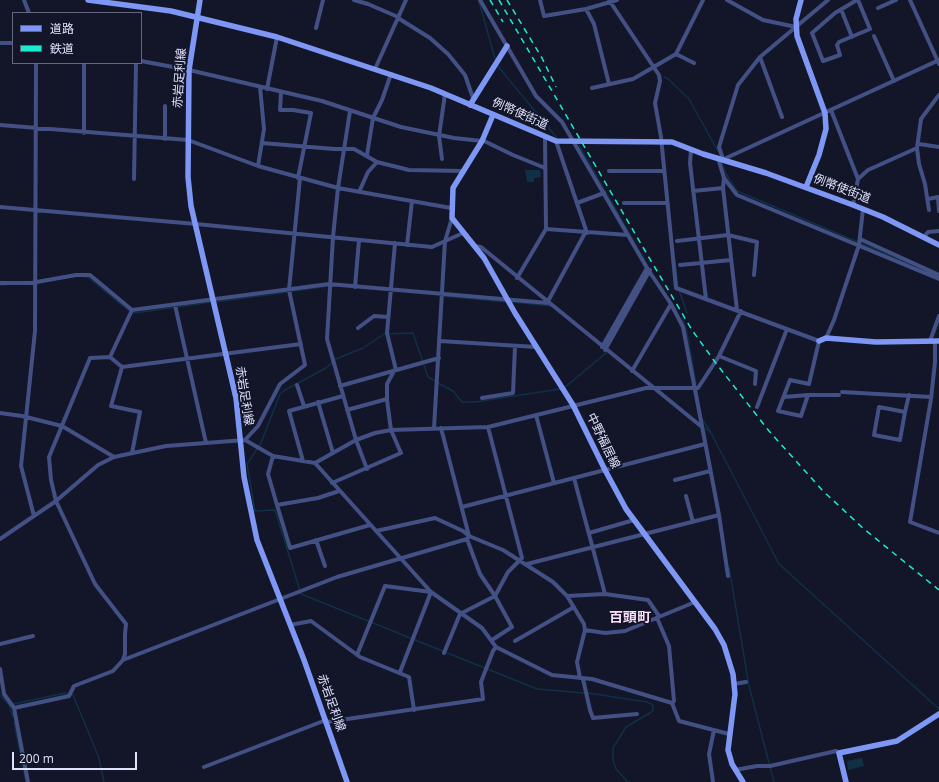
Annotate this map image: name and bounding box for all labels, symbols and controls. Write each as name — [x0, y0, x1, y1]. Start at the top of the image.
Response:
legend — [12, 12, 142, 64]
text: 道路 — [50, 20, 74, 37]
text: 鉄道 — [50, 40, 74, 57]
street label: 赤岩足利線 — [171, 48, 189, 108]
street label: 例幣使街道 — [490, 95, 550, 133]
street label: 例幣使街道 — [811, 172, 873, 206]
street label: 赤岩足利線 — [232, 365, 256, 427]
street label: 中野福居線 — [583, 411, 623, 471]
district label: 百頭町 — [609, 610, 651, 626]
street label: 赤岩足利線 — [314, 672, 348, 734]
scale bar — [14, 744, 139, 770]
text: 200 m — [19, 750, 54, 767]

